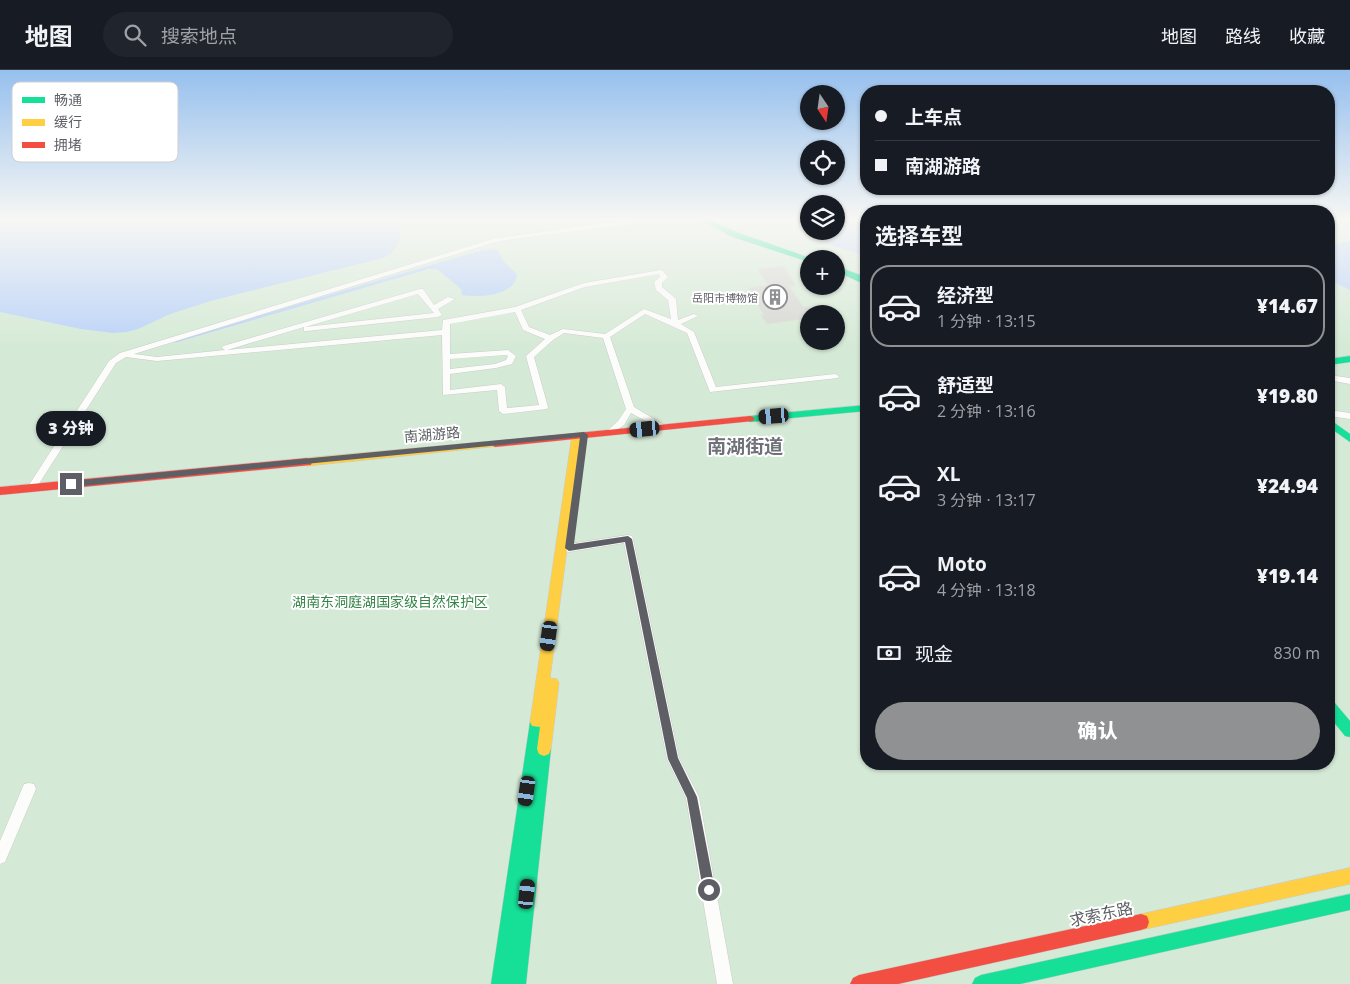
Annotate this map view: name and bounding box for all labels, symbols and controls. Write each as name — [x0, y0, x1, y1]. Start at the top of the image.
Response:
search box — [103, 12, 453, 57]
text: 地图 — [25, 19, 73, 52]
icon: search — [121, 21, 149, 49]
text: 搜索地点 — [161, 23, 237, 49]
text: 地图 — [1161, 24, 1197, 48]
text: 路线 — [1225, 24, 1261, 48]
text: 收藏 — [1289, 24, 1325, 48]
legend — [12, 82, 178, 162]
north arrow — [800, 85, 845, 130]
map controls — [800, 85, 845, 350]
text: 畅通 — [54, 90, 82, 109]
text: 上车点 — [905, 104, 962, 130]
text: 缓行 — [54, 112, 82, 131]
text: 拥堵 — [54, 135, 82, 154]
button: locate — [800, 140, 845, 185]
text: 南湖游路 — [905, 153, 981, 179]
button: layers — [800, 195, 845, 240]
text: 选择车型 — [875, 220, 963, 250]
button: + — [800, 250, 845, 295]
text: 经济型 — [937, 282, 994, 308]
building icon: 岳阳市博物馆 — [762, 284, 788, 310]
icon: car — [877, 284, 922, 329]
place label: 岳阳市博物馆 — [692, 290, 758, 305]
text: ¥14.67 — [1257, 293, 1318, 319]
button: − — [800, 305, 845, 350]
text: 1 分钟 · 13:15 — [937, 310, 1036, 332]
text: 舒适型 — [937, 372, 994, 398]
icon: car — [877, 374, 922, 419]
text: ¥19.80 — [1257, 383, 1318, 409]
text: 2 分钟 · 13:16 — [937, 400, 1036, 422]
car — [758, 407, 789, 425]
callout: 3 分钟 — [36, 412, 106, 446]
text: 3 分钟 — [48, 417, 94, 439]
car — [629, 420, 660, 438]
street label: 南湖游路 — [403, 422, 461, 446]
district label: 南湖街道 — [707, 433, 783, 459]
text: XL — [937, 461, 960, 487]
icon: car — [877, 464, 922, 509]
route end — [60, 473, 82, 495]
text: ¥24.94 — [1257, 473, 1318, 499]
text: 3 分钟 · 13:17 — [937, 489, 1036, 511]
text: Moto — [937, 551, 987, 577]
icon: car — [877, 554, 922, 599]
text: ¥19.14 — [1257, 563, 1318, 589]
text: 4 分钟 · 13:18 — [937, 579, 1036, 601]
park label: 湖南东洞庭湖国家级自然保护区 — [292, 592, 488, 611]
car — [539, 620, 558, 652]
icon: cash — [875, 639, 903, 667]
text: 现金 — [915, 641, 953, 667]
text: 830 m — [1274, 642, 1320, 664]
button: 确认 — [875, 702, 1320, 760]
car — [517, 775, 536, 807]
car — [517, 878, 536, 910]
route start — [698, 879, 720, 901]
street label: 求索东路 — [1067, 897, 1135, 931]

